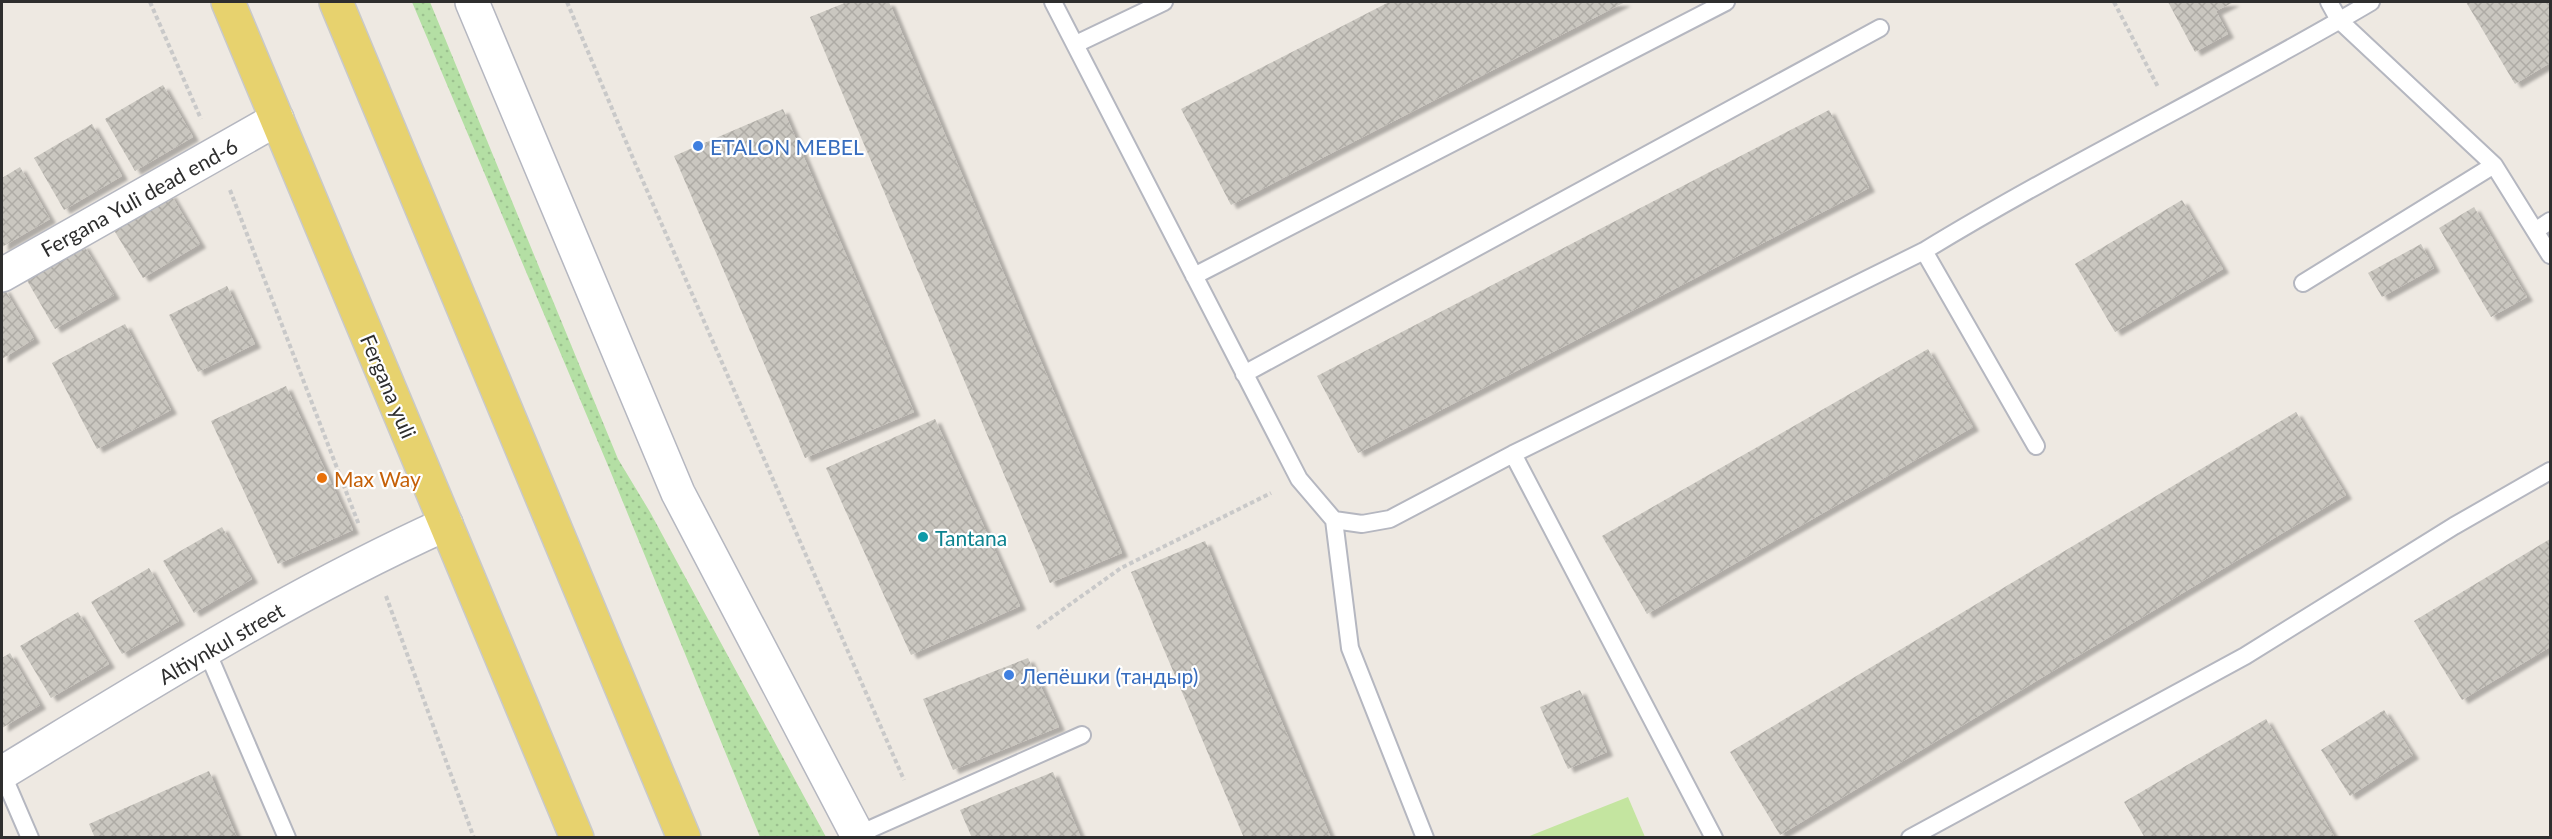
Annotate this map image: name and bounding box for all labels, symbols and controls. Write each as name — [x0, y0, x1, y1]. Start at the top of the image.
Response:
street label: Fergana Yuli dead end-6 — [36, 133, 242, 261]
place label: ETALON MEBEL — [710, 134, 864, 159]
marker: ETALON MEBEL — [691, 139, 705, 153]
street label: Fergana yuli — [356, 330, 422, 442]
place label: Max Way — [334, 466, 421, 491]
marker: Max Way — [315, 471, 329, 485]
place label: Tantana — [935, 525, 1007, 550]
marker: Tantana — [916, 530, 930, 544]
street label: Altiynkul street — [154, 597, 289, 689]
place label: Лепёшки (тандыр) — [1020, 663, 1198, 688]
marker: Лепёшки (тандыр) — [1002, 668, 1016, 682]

